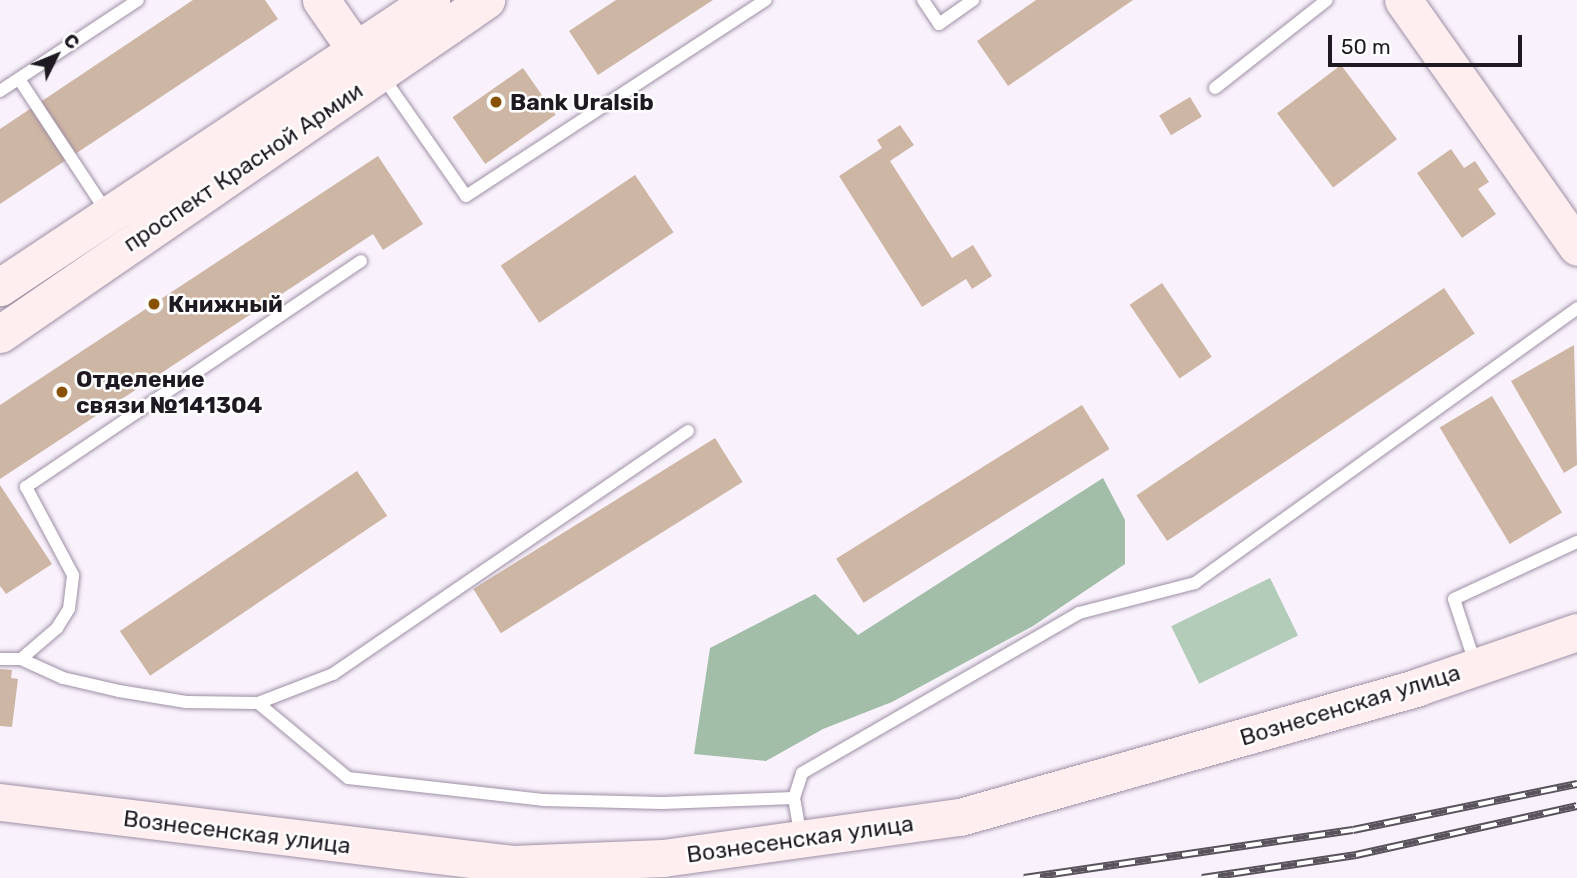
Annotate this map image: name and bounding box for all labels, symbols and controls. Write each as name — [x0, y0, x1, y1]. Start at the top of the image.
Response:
north arrow — [21, 21, 91, 91]
scale bar — [1332, 21, 1526, 65]
text: С — [59, 29, 85, 54]
text: 50 m — [1341, 34, 1391, 59]
street label: проспект Красной Армии — [118, 76, 368, 258]
place label: Bank Uralsib — [510, 88, 654, 116]
marker: Bank Uralsib — [488, 94, 504, 110]
place label: Книжный — [168, 290, 283, 318]
marker: Книжный — [146, 296, 162, 312]
place label: Отделение связи №141304 — [76, 365, 262, 419]
marker: Отделение связи №141304 — [54, 384, 70, 400]
street label: Вознесенская улица — [1237, 658, 1463, 752]
street label: Вознесенская улица — [122, 804, 352, 860]
street label: Вознесенская улица — [685, 809, 915, 869]

